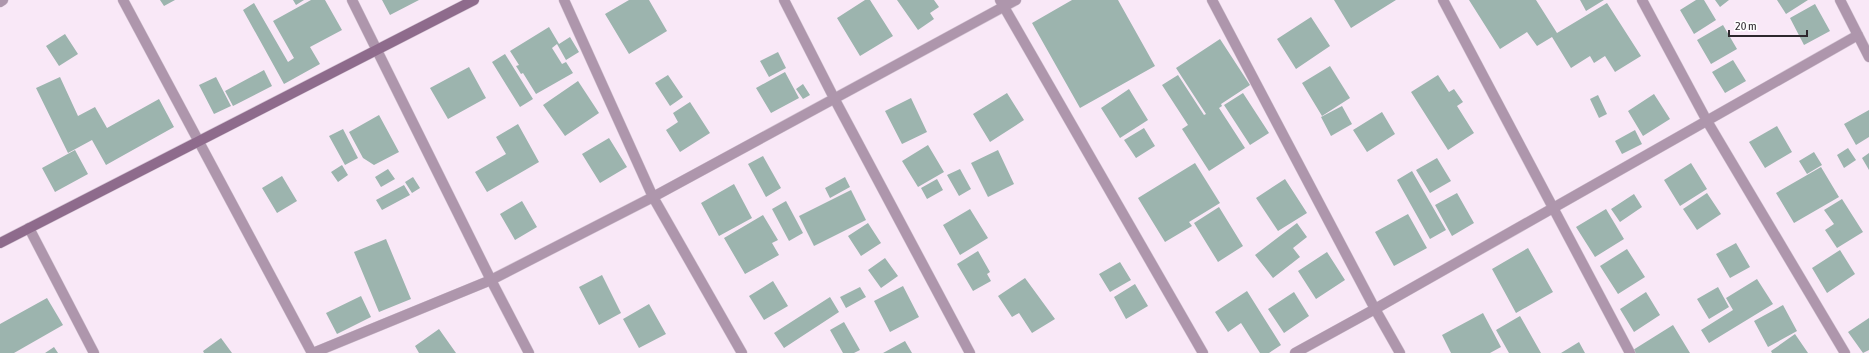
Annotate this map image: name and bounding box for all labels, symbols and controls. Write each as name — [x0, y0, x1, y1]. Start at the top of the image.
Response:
scale bar — [1729, 12, 1807, 38]
text: 20 m — [1735, 19, 1757, 33]

